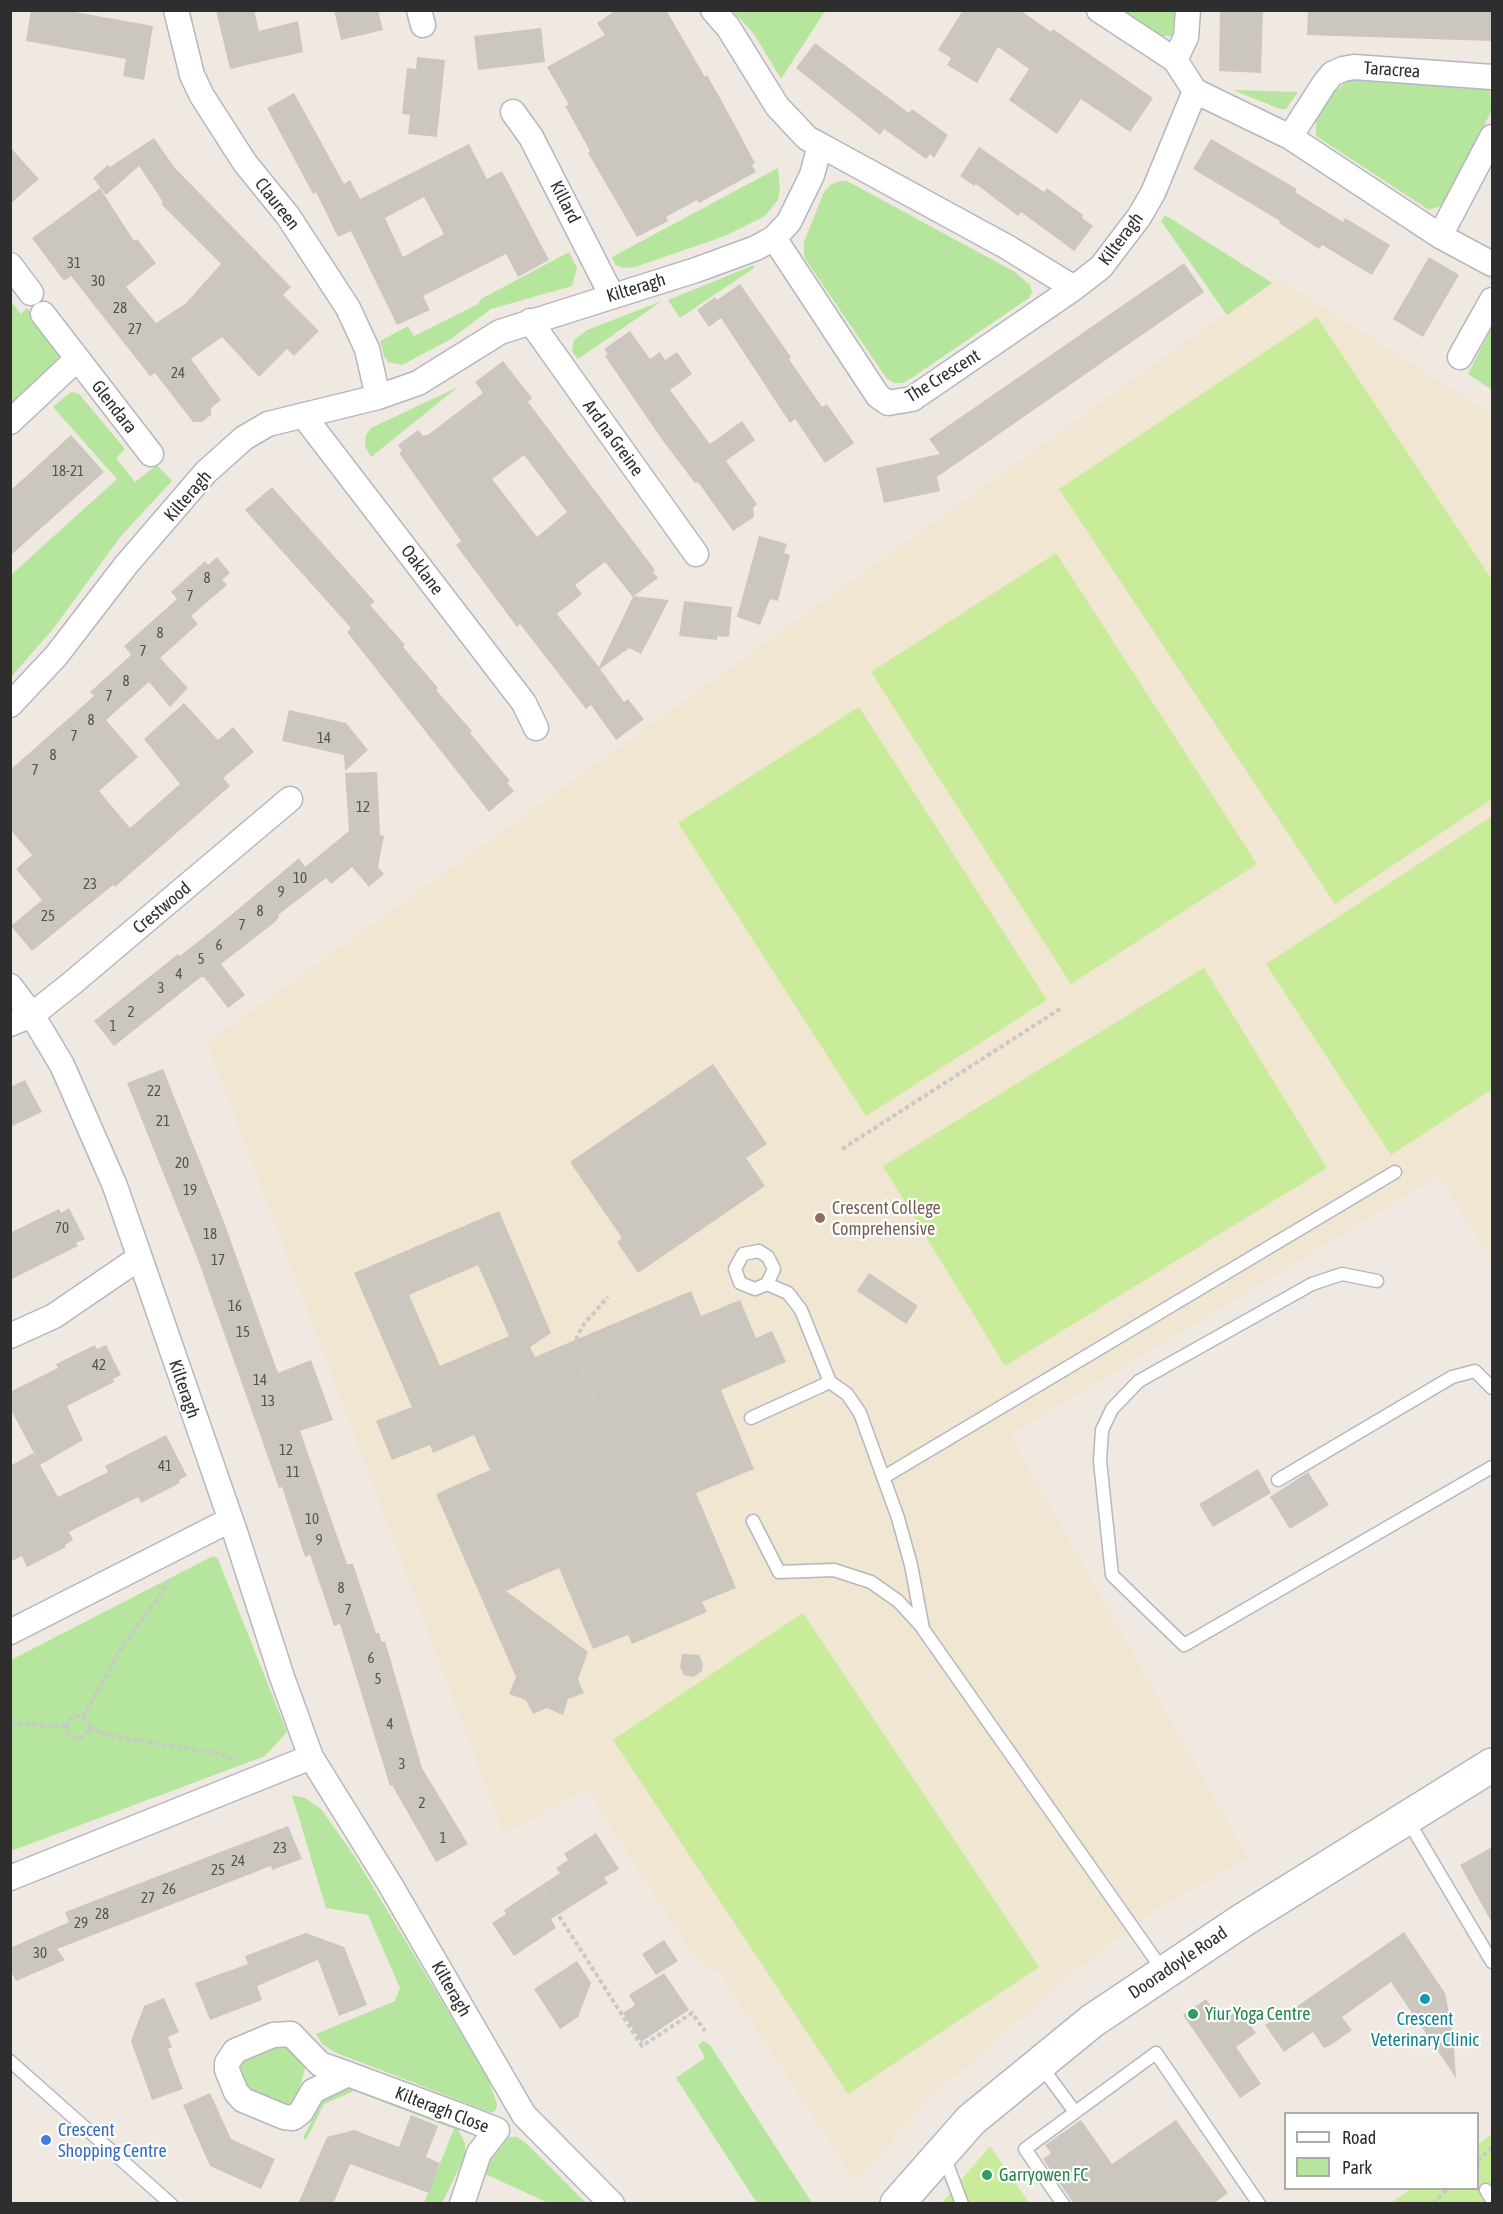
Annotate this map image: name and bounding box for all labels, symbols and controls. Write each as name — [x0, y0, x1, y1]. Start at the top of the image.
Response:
street label: Taracrea — [1363, 57, 1421, 83]
street label: Claureen — [250, 174, 304, 234]
street label: Killard — [545, 177, 585, 227]
street label: Kilteragh — [1094, 208, 1148, 270]
house number: 31 — [67, 254, 81, 272]
street label: Kilteragh — [604, 269, 668, 307]
house number: 30 — [91, 272, 105, 290]
house number: 28 — [113, 299, 127, 317]
house number: 27 — [128, 320, 142, 338]
street label: The Crescent — [902, 345, 984, 407]
house number: 24 — [171, 364, 185, 382]
street label: Glendara — [87, 376, 141, 438]
street label: Ard na Greine — [578, 396, 648, 480]
house number: 18-21 — [52, 462, 84, 480]
street label: Kilteragh — [160, 466, 216, 526]
street label: Oaklane — [396, 541, 448, 599]
house number: 8 — [203, 569, 211, 587]
house number: 7 — [186, 587, 194, 605]
house number: 8 — [156, 624, 164, 642]
house number: 7 — [139, 642, 147, 660]
house number: 8 — [122, 672, 130, 690]
house number: 7 — [105, 687, 113, 705]
house number: 8 — [87, 711, 95, 729]
house number: 7 — [70, 727, 78, 745]
house number: 14 — [317, 729, 331, 747]
house number: 8 — [49, 746, 57, 764]
house number: 7 — [31, 761, 39, 779]
house number: 12 — [356, 798, 370, 816]
house number: 10 — [293, 869, 307, 887]
house number: 23 — [83, 875, 97, 893]
street label: Crestwood — [129, 878, 195, 938]
house number: 9 — [277, 883, 285, 901]
house number: 8 — [256, 902, 264, 920]
house number: 25 — [41, 907, 55, 925]
house number: 7 — [238, 916, 246, 934]
house number: 6 — [215, 936, 223, 954]
house number: 5 — [197, 950, 205, 968]
house number: 4 — [175, 965, 183, 983]
house number: 3 — [157, 979, 165, 997]
house number: 2 — [127, 1003, 135, 1021]
house number: 1 — [109, 1017, 117, 1035]
house number: 22 — [147, 1082, 161, 1100]
house number: 21 — [156, 1112, 170, 1130]
house number: 20 — [175, 1154, 189, 1172]
house number: 19 — [183, 1181, 197, 1199]
place label: Crescent College Comprehensive — [832, 1197, 941, 1240]
marker: Crescent College Comprehensive — [813, 1211, 827, 1225]
house number: 70 — [55, 1219, 69, 1237]
house number: 18 — [203, 1225, 217, 1243]
house number: 17 — [211, 1251, 225, 1269]
house number: 16 — [228, 1297, 242, 1315]
house number: 15 — [236, 1323, 250, 1341]
house number: 42 — [92, 1356, 106, 1374]
street label: Kilteragh — [164, 1357, 204, 1421]
house number: 14 — [253, 1371, 267, 1389]
house number: 13 — [261, 1392, 275, 1410]
house number: 12 — [279, 1441, 293, 1459]
house number: 41 — [158, 1457, 172, 1475]
house number: 11 — [286, 1463, 300, 1481]
house number: 10 — [305, 1510, 319, 1528]
house number: 9 — [315, 1531, 323, 1549]
house number: 8 — [337, 1579, 345, 1597]
house number: 7 — [344, 1601, 352, 1619]
house number: 6 — [367, 1649, 375, 1667]
house number: 5 — [374, 1670, 382, 1688]
house number: 4 — [386, 1715, 394, 1733]
house number: 3 — [398, 1755, 406, 1773]
house number: 2 — [418, 1794, 426, 1812]
house number: 1 — [439, 1829, 447, 1847]
house number: 23 — [273, 1839, 287, 1857]
house number: 24 — [231, 1852, 245, 1870]
house number: 25 — [211, 1861, 225, 1879]
house number: 26 — [162, 1880, 176, 1898]
house number: 27 — [141, 1889, 155, 1907]
house number: 28 — [95, 1905, 109, 1923]
house number: 29 — [74, 1914, 88, 1932]
street label: Dooradoyle Road — [1125, 1922, 1231, 2004]
house number: 30 — [33, 1944, 47, 1962]
street label: Kilteragh — [426, 1957, 476, 2021]
marker: Crescent Veterinary Clinic — [1418, 1992, 1432, 2006]
place label: Yiur Yoga Centre — [1205, 2003, 1310, 2025]
marker: Yiur Yoga Centre — [1186, 2007, 1200, 2021]
place label: Crescent Veterinary Clinic — [1371, 2008, 1479, 2050]
street label: Kilteragh Close — [392, 2082, 492, 2138]
legend — [1284, 2112, 1479, 2190]
place label: Crescent Shopping Centre — [58, 2119, 167, 2162]
text: Road — [1342, 2127, 1376, 2148]
marker: Crescent Shopping Centre — [39, 2133, 53, 2147]
text: Park — [1342, 2157, 1372, 2178]
place label: Garryowen FC — [999, 2164, 1088, 2186]
marker: Garryowen FC — [980, 2168, 994, 2182]

